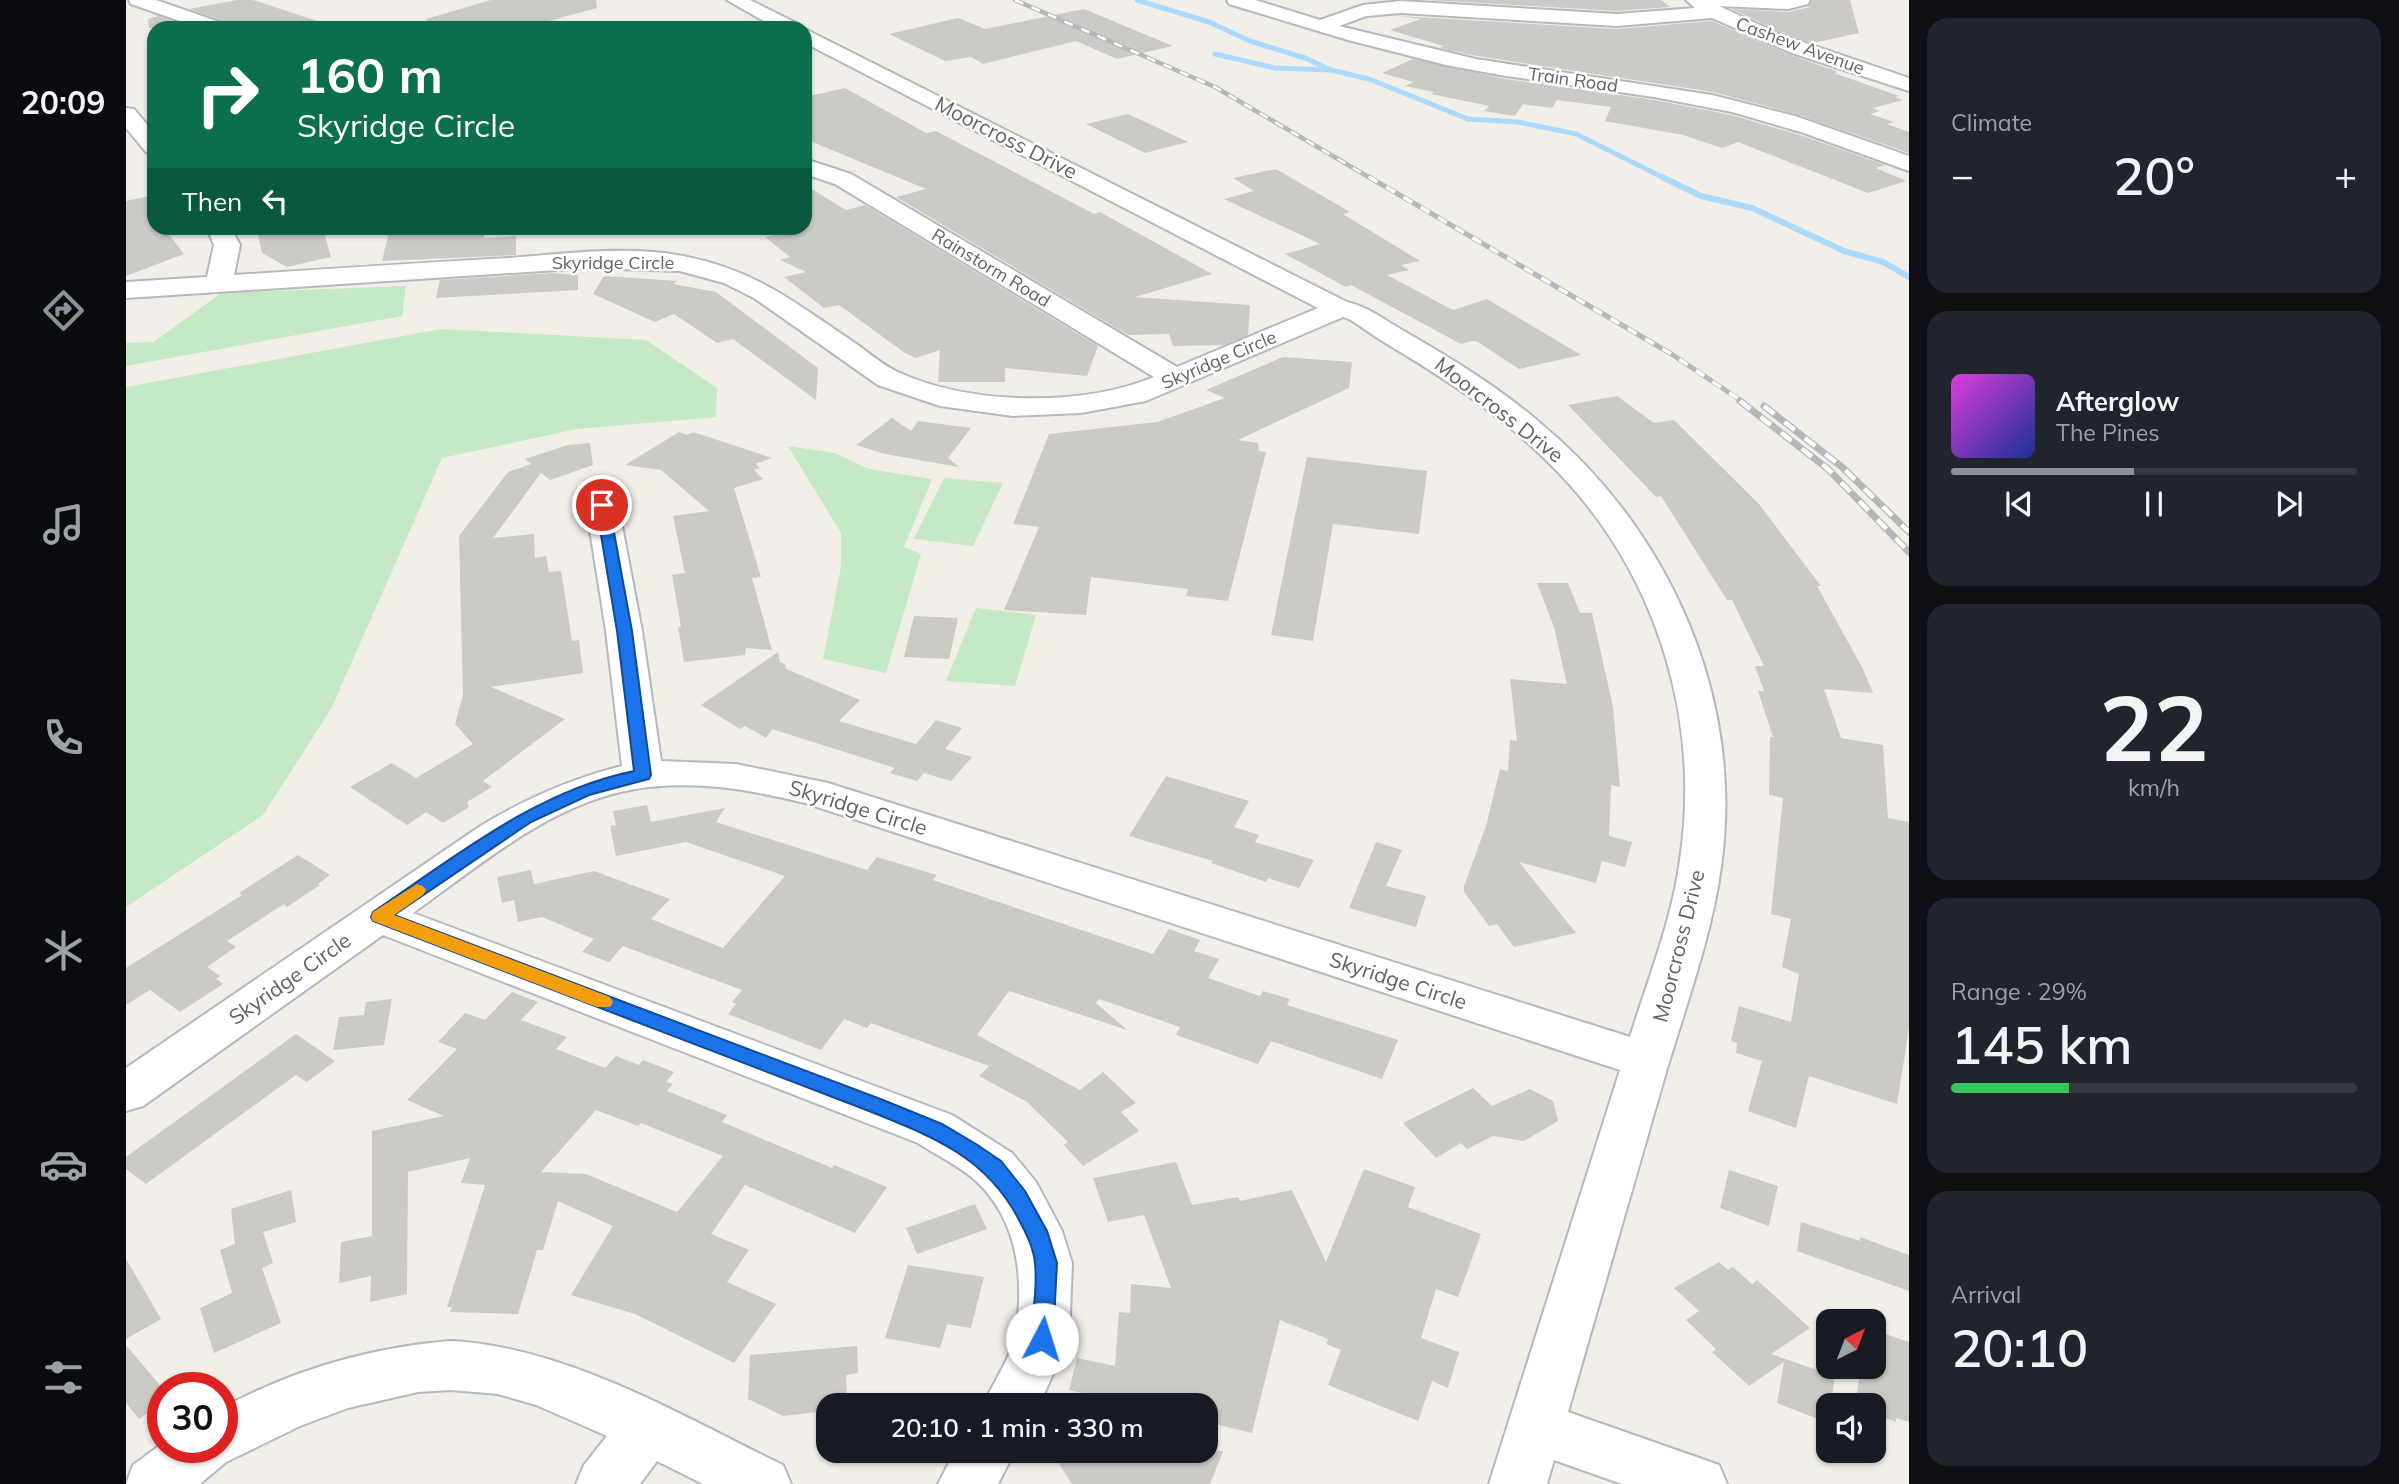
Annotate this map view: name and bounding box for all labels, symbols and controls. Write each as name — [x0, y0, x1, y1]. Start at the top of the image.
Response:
street label: Cashew Avenue — [1733, 12, 1868, 79]
text: 160 m — [297, 44, 443, 105]
icon: right — [182, 49, 273, 140]
street label: Train Road — [1527, 62, 1619, 97]
text: 20:09 — [21, 82, 105, 122]
street label: Moorcross Drive — [931, 90, 1082, 184]
text: Skyridge Circle — [297, 105, 515, 145]
text: Climate — [1951, 108, 2032, 137]
text: 20° — [2113, 143, 2195, 208]
text: − — [1951, 151, 1974, 199]
text: + — [2334, 151, 2357, 199]
icon: left — [256, 182, 294, 220]
text: Then — [182, 185, 242, 218]
street label: Rainstorm Road — [928, 223, 1055, 312]
street label: Skyridge Circle — [552, 251, 674, 274]
icon: directions — [39, 286, 88, 335]
street label: Skyridge Circle — [1158, 325, 1280, 394]
street label: Moorcross Drive — [1430, 351, 1569, 468]
text: Afterglow — [2056, 385, 2179, 418]
text: The Pines — [2056, 418, 2160, 447]
pin — [572, 475, 632, 535]
icon: previous — [2000, 485, 2038, 523]
icon: pause — [2135, 485, 2173, 523]
icon: next — [2270, 485, 2308, 523]
icon: arrive — [583, 486, 621, 524]
icon: music — [39, 500, 88, 549]
text: 22 — [2099, 670, 2209, 784]
icon: phone — [39, 713, 88, 762]
text: km/h — [2128, 773, 2180, 802]
street label: Skyridge Circle — [786, 774, 931, 840]
street label: Moorcross Drive — [1646, 867, 1710, 1025]
icon: climate — [39, 926, 88, 975]
street label: Skyridge Circle — [223, 926, 356, 1030]
street label: Skyridge Circle — [1326, 946, 1470, 1015]
text: Range · 29% — [1951, 977, 2087, 1006]
text: 145 km — [1951, 1012, 2132, 1077]
icon: car — [39, 1140, 88, 1189]
text: Arrival — [1951, 1280, 2021, 1309]
position arrow — [1005, 1302, 1079, 1376]
north arrow — [1816, 1309, 1886, 1379]
map controls — [1816, 1309, 1886, 1463]
text: 20:10 — [1951, 1315, 2088, 1380]
icon: filters — [39, 1353, 88, 1402]
speed limit sign: 30 — [147, 1372, 238, 1463]
button: sound — [1816, 1393, 1886, 1463]
text: 20:10 · 1 min · 330 m — [890, 1411, 1144, 1444]

